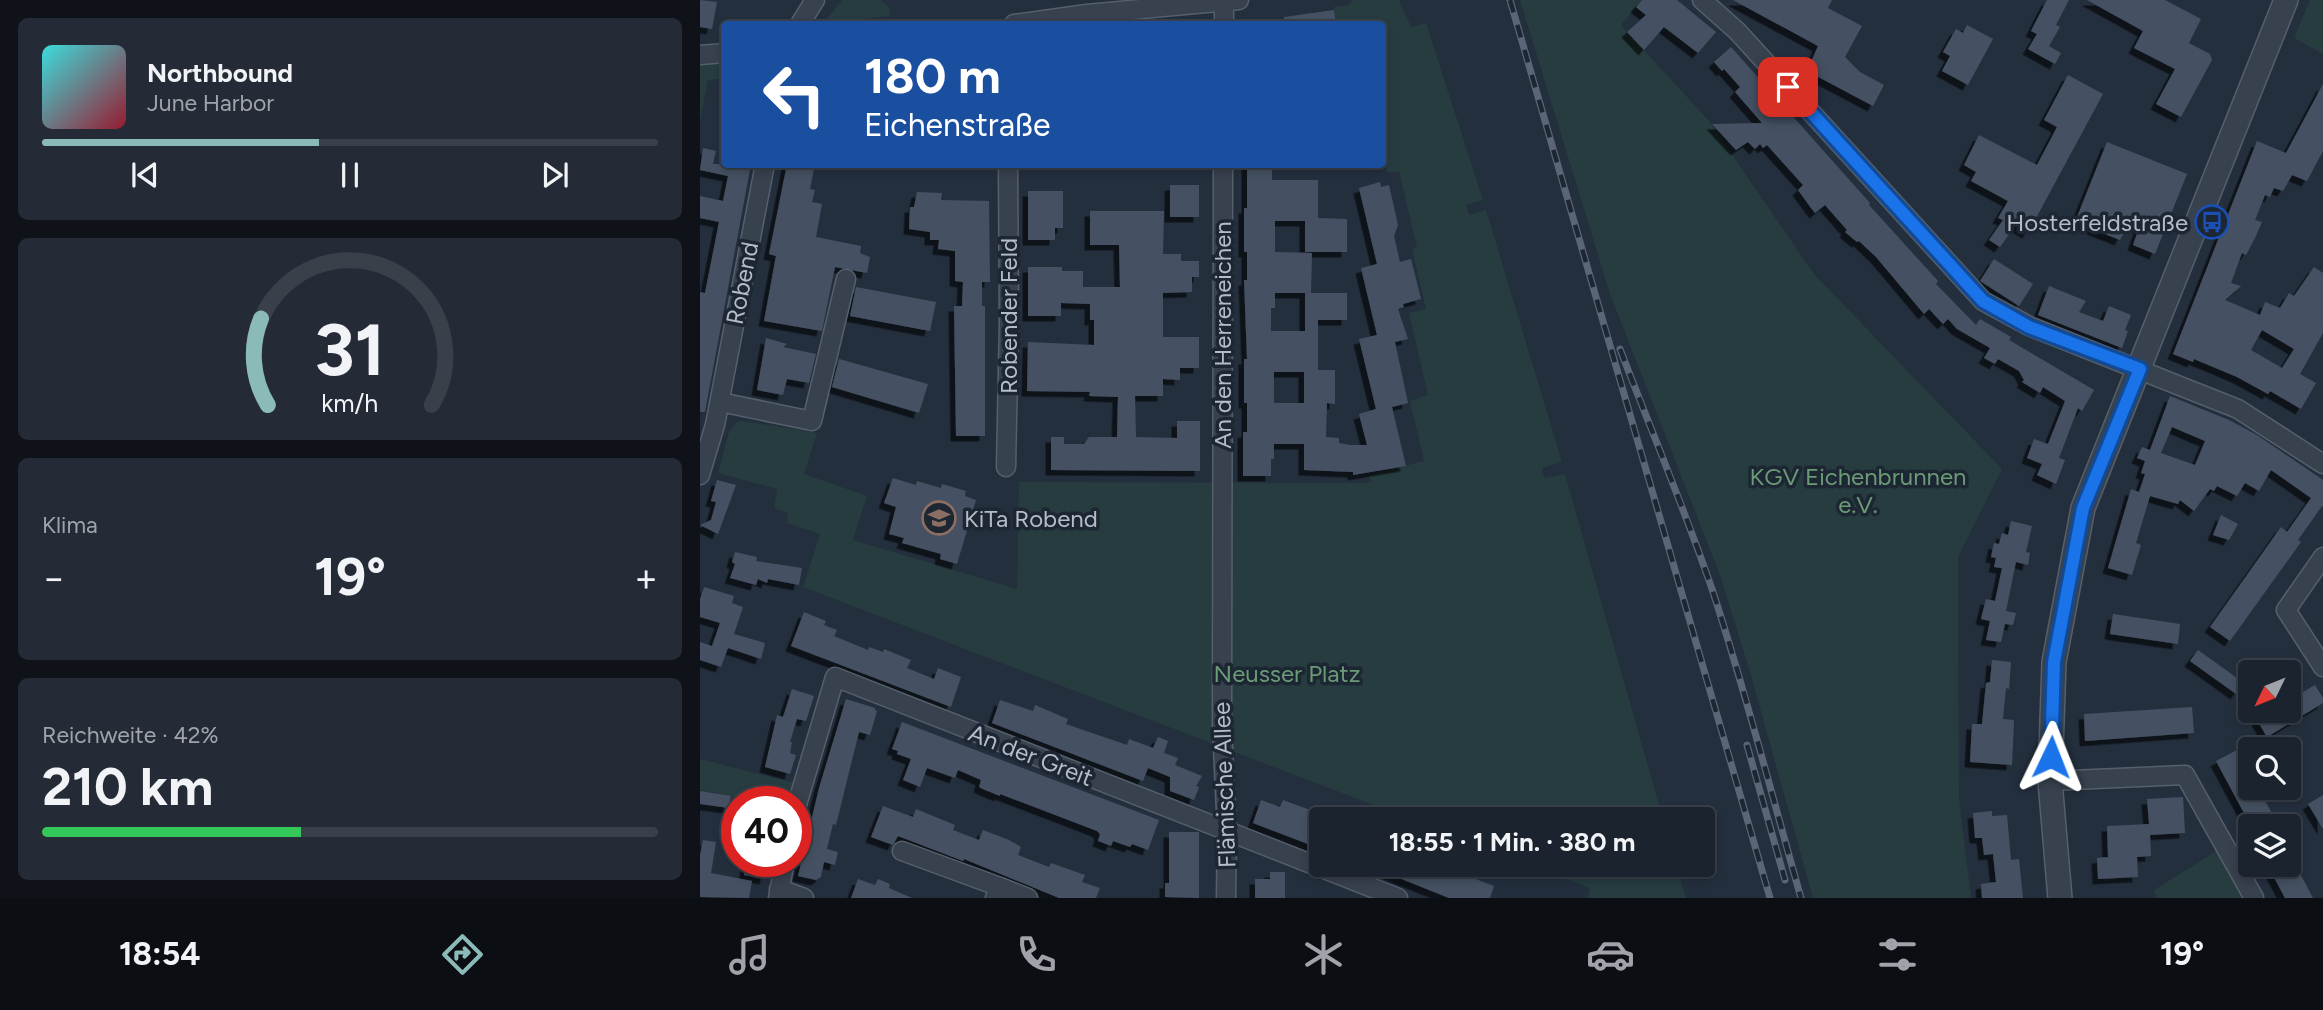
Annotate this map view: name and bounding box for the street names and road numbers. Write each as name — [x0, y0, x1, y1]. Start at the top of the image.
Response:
street label: An den Herreneichen — [1208, 221, 1237, 449]
street label: Robender Feld — [994, 238, 1023, 394]
street label: Robend — [720, 239, 764, 327]
street label: Flämische Allee — [1207, 701, 1241, 869]
street label: An der Greit — [965, 718, 1097, 792]

